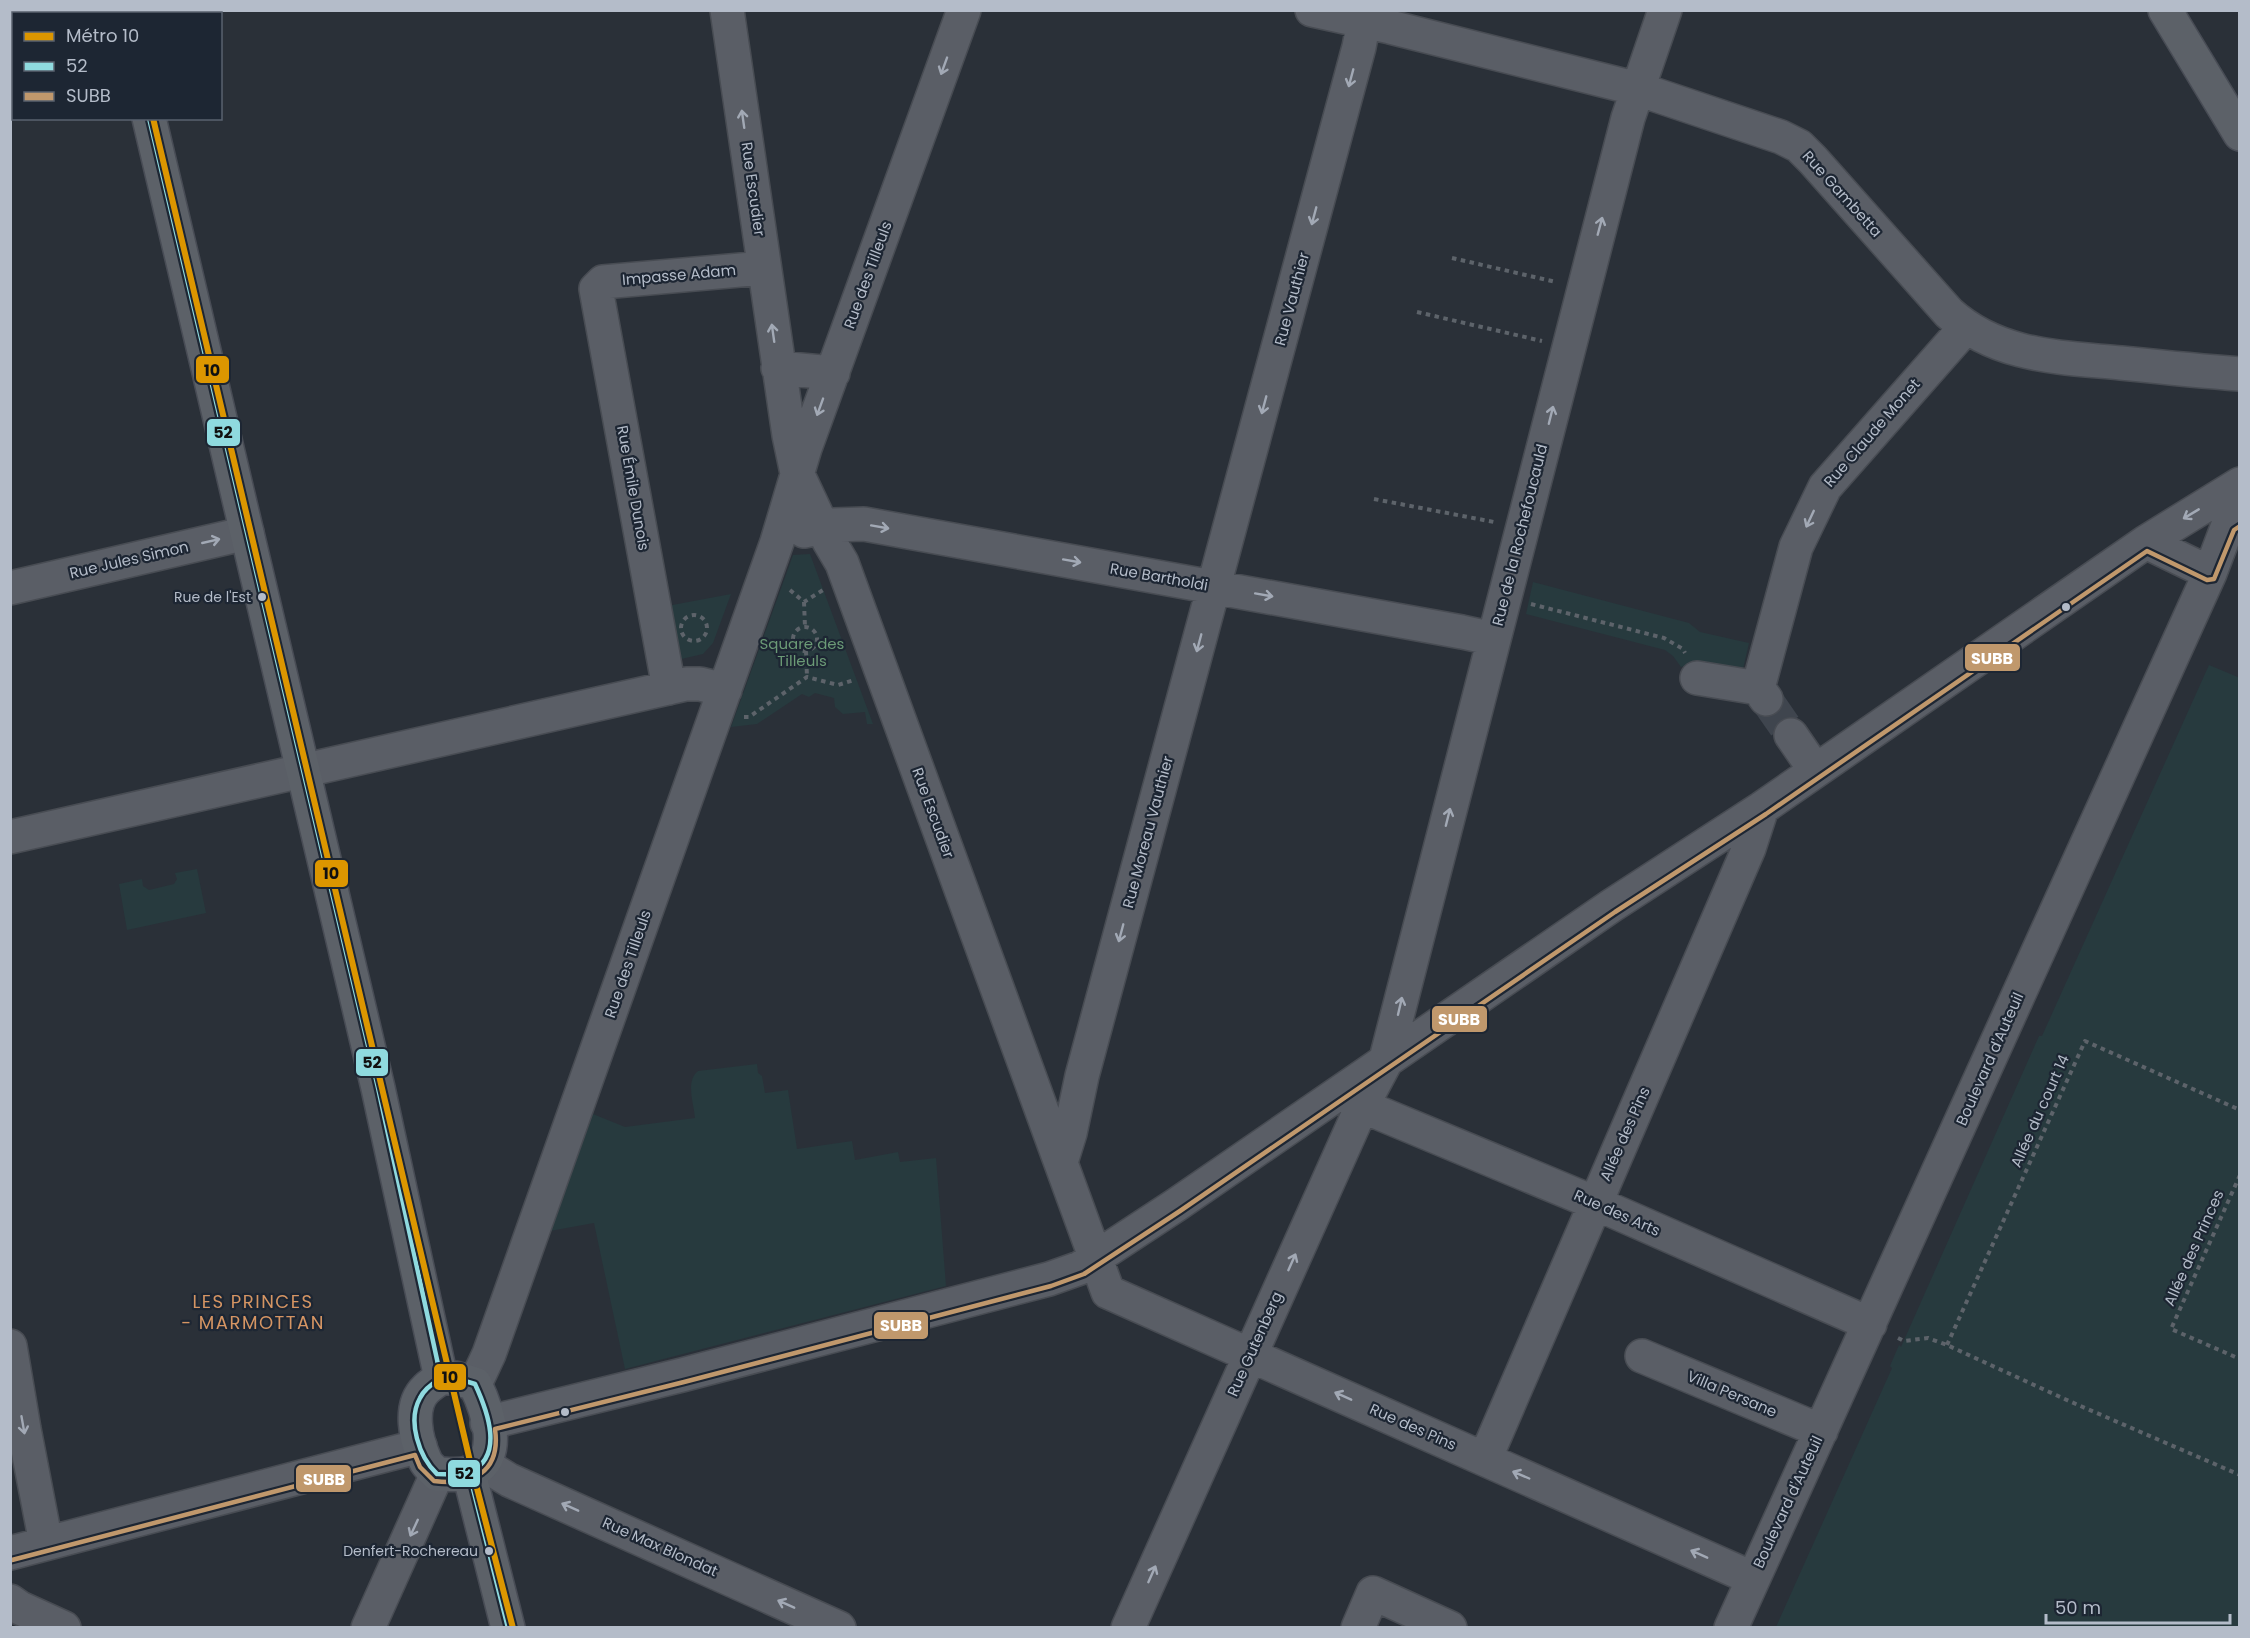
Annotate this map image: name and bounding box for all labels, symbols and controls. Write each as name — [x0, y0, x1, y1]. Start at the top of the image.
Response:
legend — [12, 12, 222, 120]
text: Métro 10 — [66, 23, 139, 48]
text: 52 — [66, 53, 88, 78]
one-way arrow — [937, 56, 948, 74]
one-way arrow — [1345, 68, 1356, 87]
text: SUBB — [66, 83, 111, 108]
one-way arrow — [737, 109, 748, 129]
street label: Rue Escudier — [736, 140, 771, 238]
street label: Rue Gambetta — [1798, 146, 1887, 241]
one-way arrow — [1307, 207, 1319, 226]
one-way arrow — [1594, 217, 1606, 236]
street label: Rue des Tilleuls — [838, 218, 897, 331]
street label: Rue Vauthier — [1269, 250, 1314, 348]
street label: Impasse Adam — [621, 259, 737, 290]
one-way arrow — [767, 323, 778, 343]
line badge: 10 — [195, 355, 230, 384]
text: 10 — [204, 359, 220, 382]
street label: Rue Claude Monet — [1819, 374, 1925, 491]
one-way arrow — [1257, 395, 1269, 414]
one-way arrow — [814, 397, 825, 416]
one-way arrow — [1545, 406, 1557, 425]
line badge: 52 — [206, 418, 241, 447]
text: 52 — [213, 421, 233, 444]
street label: Rue Émile Dunois — [612, 424, 655, 552]
street label: Rue de la Rochefoucauld — [1487, 442, 1552, 628]
one-way arrow — [2183, 508, 2200, 520]
one-way arrow — [1803, 509, 1815, 527]
one-way arrow — [870, 522, 890, 533]
one-way arrow — [201, 534, 220, 546]
street label: Rue Jules Simon — [67, 536, 190, 583]
one-way arrow — [1062, 556, 1082, 567]
street label: Rue Bartholdi — [1108, 558, 1210, 595]
place label: Rue de l'Est — [174, 587, 251, 607]
one-way arrow — [1254, 590, 1274, 601]
marker: Rue de l'Est — [256, 591, 268, 603]
unlabelled marker — [2060, 601, 2072, 613]
park label: Square des Tilleuls — [760, 633, 845, 671]
one-way arrow — [1193, 633, 1204, 652]
line badge: SUBB — [1964, 643, 2021, 672]
text: SUBB — [1971, 647, 2013, 670]
street label: Rue Moreau Vauthier — [1117, 753, 1178, 910]
street label: Rue Escudier — [907, 765, 960, 861]
one-way arrow — [1442, 808, 1454, 827]
line badge: 10 — [314, 859, 349, 888]
text: 10 — [323, 862, 339, 885]
street label: Rue des Tilleuls — [599, 907, 656, 1021]
one-way arrow — [1115, 923, 1126, 942]
street label: Boulevard d'Auteuil — [1951, 989, 2028, 1129]
one-way arrow — [1395, 997, 1407, 1016]
line badge: SUBB — [1431, 1005, 1488, 1033]
text: SUBB — [1438, 1008, 1480, 1031]
line badge: 52 — [355, 1048, 389, 1077]
text: 52 — [362, 1051, 382, 1074]
street label: Allée du court 14 — [2005, 1051, 2074, 1171]
street label: Allée des Pins — [1594, 1083, 1655, 1184]
street label: Rue des Arts — [1571, 1184, 1664, 1241]
street label: Allée des Princes — [2158, 1186, 2229, 1309]
one-way arrow — [1287, 1254, 1299, 1272]
street label: Rue Gutenberg — [1222, 1288, 1287, 1400]
district label: LES PRINCES - MARMOTTAN — [181, 1289, 325, 1335]
line badge: SUBB — [873, 1311, 929, 1340]
text: SUBB — [880, 1314, 922, 1337]
line badge: 10 — [433, 1363, 467, 1391]
street label: Villa Persane — [1684, 1365, 1780, 1422]
text: 10 — [442, 1366, 458, 1389]
one-way arrow — [1334, 1390, 1352, 1401]
street label: Rue des Pins — [1366, 1398, 1460, 1455]
unlabelled marker — [559, 1406, 571, 1418]
one-way arrow — [18, 1414, 29, 1434]
street label: Boulevard d'Auteuil — [1748, 1432, 1827, 1571]
line badge: 52 — [447, 1459, 481, 1488]
text: 52 — [454, 1462, 474, 1485]
line badge: SUBB — [295, 1464, 352, 1493]
text: SUBB — [303, 1468, 345, 1491]
one-way arrow — [1512, 1469, 1530, 1480]
one-way arrow — [561, 1501, 579, 1512]
street label: Rue Max Blondat — [599, 1512, 721, 1581]
one-way arrow — [407, 1518, 419, 1536]
place label: Denfert-Rochereau — [343, 1541, 478, 1561]
marker: Denfert-Rochereau — [483, 1545, 495, 1557]
one-way arrow — [1691, 1547, 1709, 1559]
one-way arrow — [1147, 1566, 1158, 1584]
scale bar — [2046, 1587, 2230, 1625]
text: 50 m — [2055, 1595, 2101, 1620]
one-way arrow — [777, 1597, 795, 1608]

